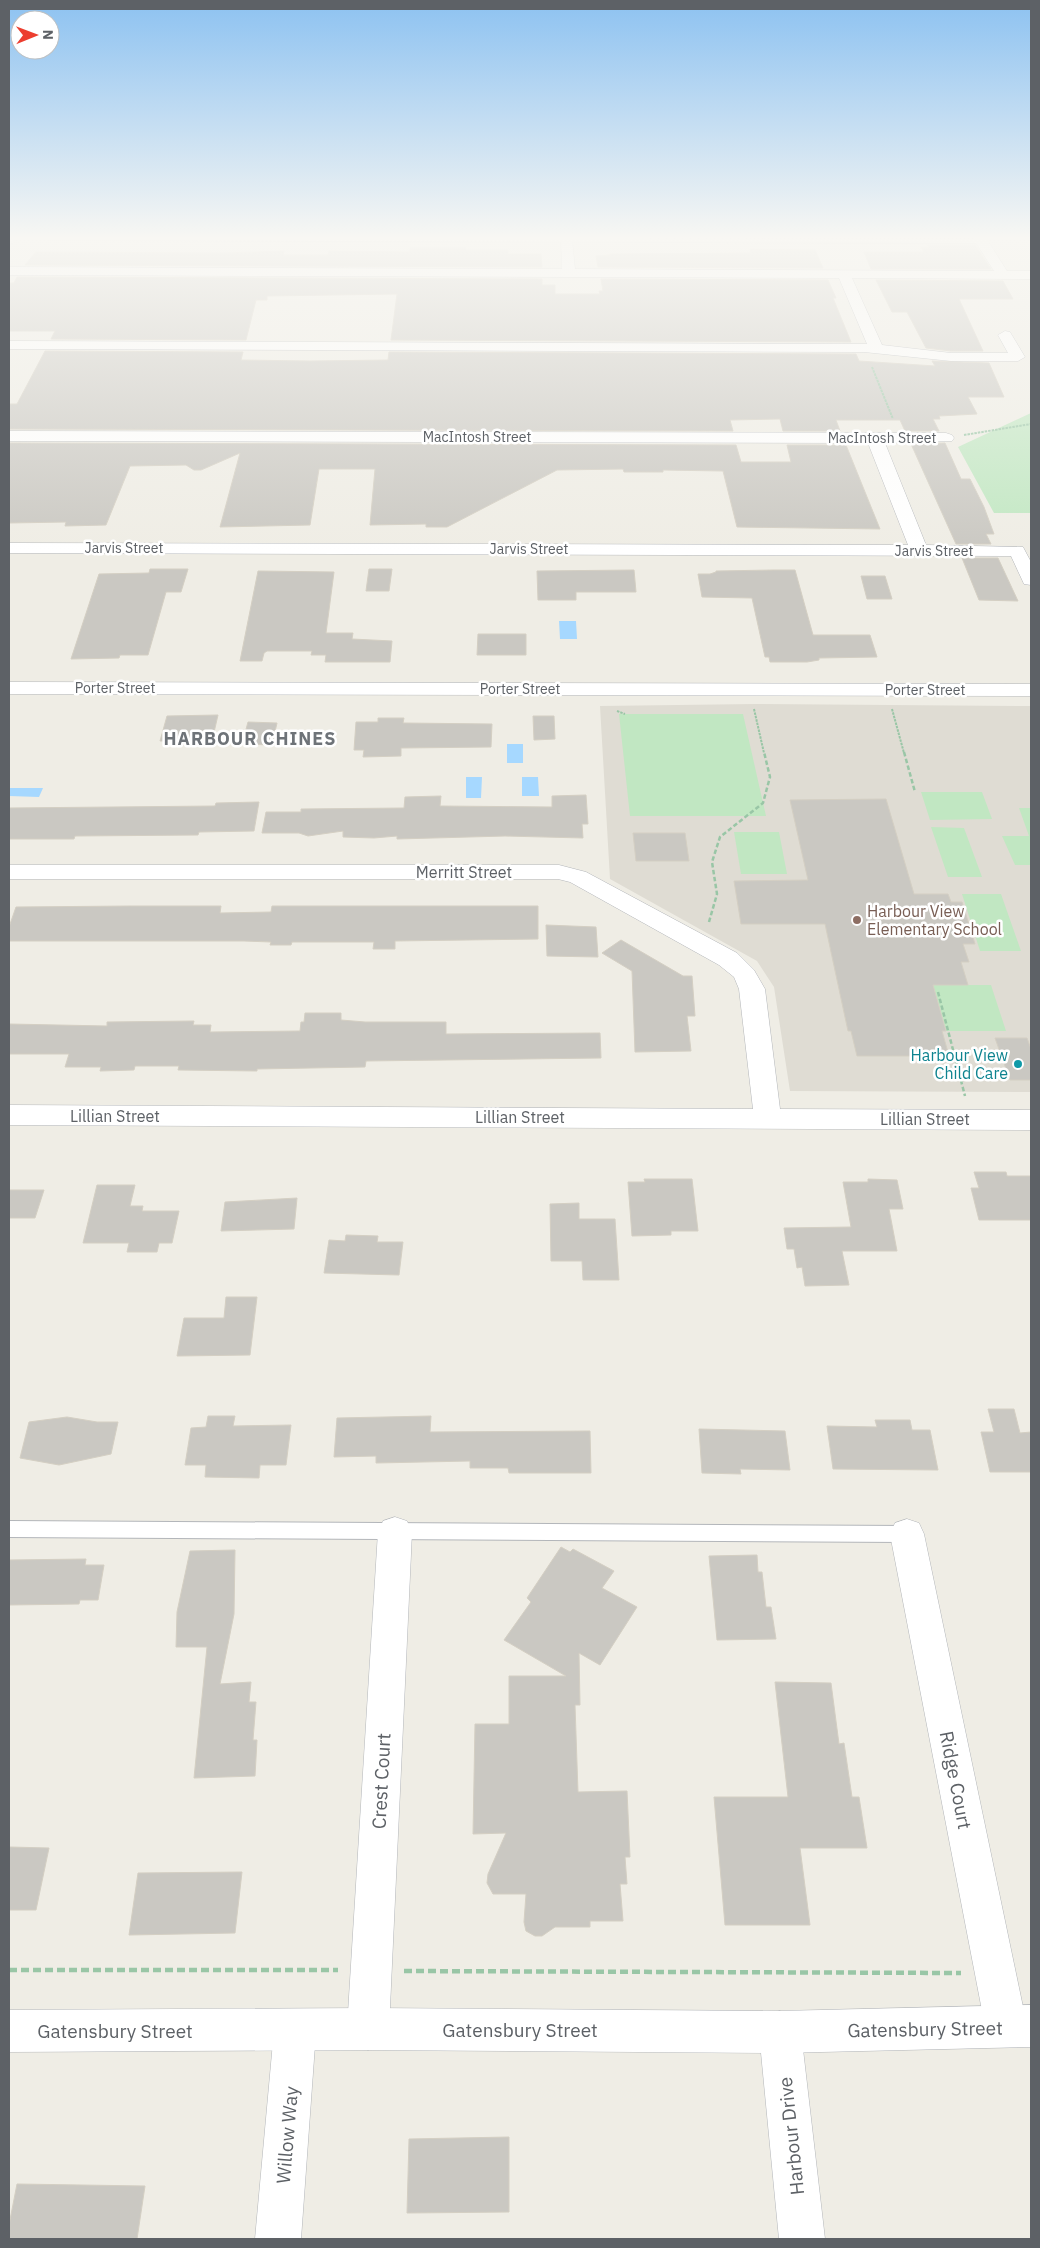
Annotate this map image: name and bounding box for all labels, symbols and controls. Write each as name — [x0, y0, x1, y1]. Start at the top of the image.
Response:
north arrow — [10, 10, 60, 60]
text: N — [39, 30, 57, 40]
street label: MacIntosh Street — [423, 428, 531, 446]
street label: MacIntosh Street — [828, 429, 936, 447]
street label: Jarvis Street — [85, 539, 163, 557]
street label: Jarvis Street — [490, 540, 568, 558]
street label: Jarvis Street — [895, 542, 973, 560]
street label: Porter Street — [75, 679, 155, 697]
street label: Porter Street — [480, 680, 560, 698]
street label: Porter Street — [885, 681, 965, 699]
district label: HARBOUR CHINES — [164, 727, 336, 750]
street label: Merritt Street — [416, 862, 512, 882]
place label: Harbour View Elementary School — [867, 901, 1002, 939]
marker: Harbour View Elementary School — [851, 914, 863, 926]
place label: Harbour View Child Care — [911, 1045, 1008, 1083]
marker: Harbour View Child Care — [1012, 1058, 1024, 1070]
street label: Lillian Street — [70, 1106, 160, 1126]
street label: Lillian Street — [475, 1107, 565, 1127]
street label: Lillian Street — [880, 1109, 970, 1129]
street label: Ridge Court — [935, 1729, 977, 1831]
street label: Crest Court — [366, 1732, 396, 1830]
street label: Gatensbury Street — [847, 2016, 1003, 2042]
street label: Gatensbury Street — [442, 2018, 598, 2042]
street label: Gatensbury Street — [37, 2019, 193, 2043]
street label: Harbour Drive — [773, 2076, 809, 2196]
street label: Willow Way — [271, 2085, 303, 2185]

